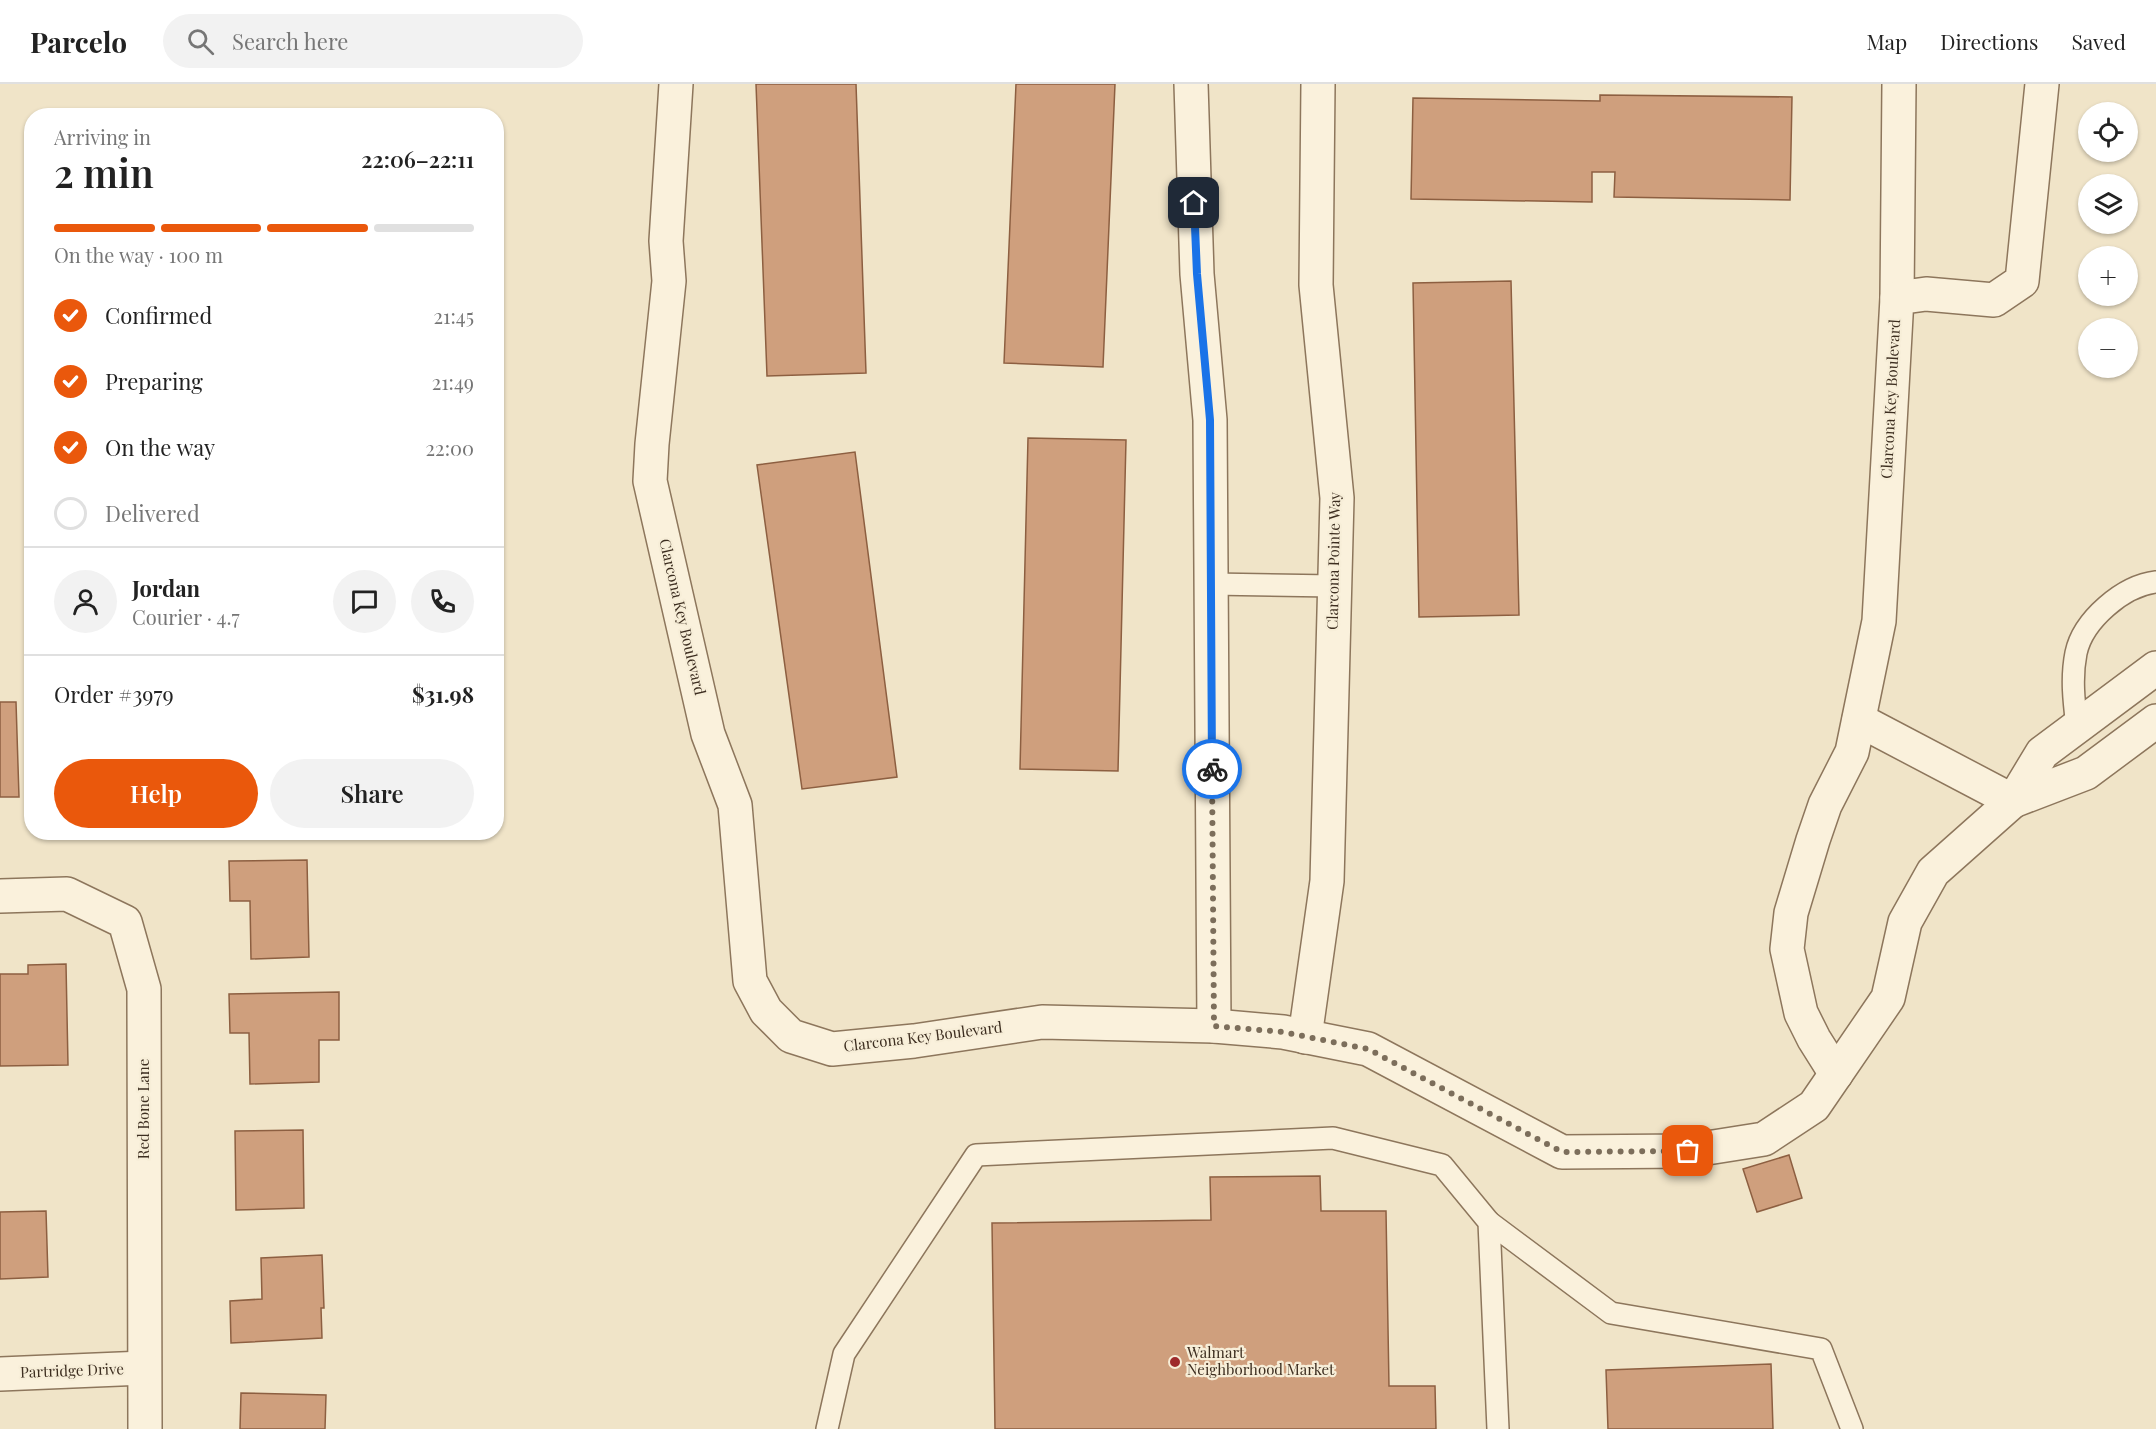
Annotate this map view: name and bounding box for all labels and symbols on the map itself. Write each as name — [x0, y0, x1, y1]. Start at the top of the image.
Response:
pin — [1168, 177, 1219, 228]
street label: Clarcona Key Boulevard — [1876, 318, 1904, 479]
street label: Clarcona Pointe Way — [1322, 491, 1344, 630]
street label: Clarcona Key Boulevard — [655, 537, 711, 697]
courier — [1182, 739, 1242, 799]
street label: Clarcona Key Boulevard — [842, 1016, 1004, 1056]
street label: Red Bone Lane — [133, 1059, 153, 1159]
pin — [1662, 1125, 1713, 1176]
place label: Walmart Neighborhood Market — [1186, 1342, 1335, 1379]
marker: Walmart Neighborhood Market — [1168, 1355, 1182, 1369]
street label: Partridge Drive — [20, 1358, 124, 1382]

